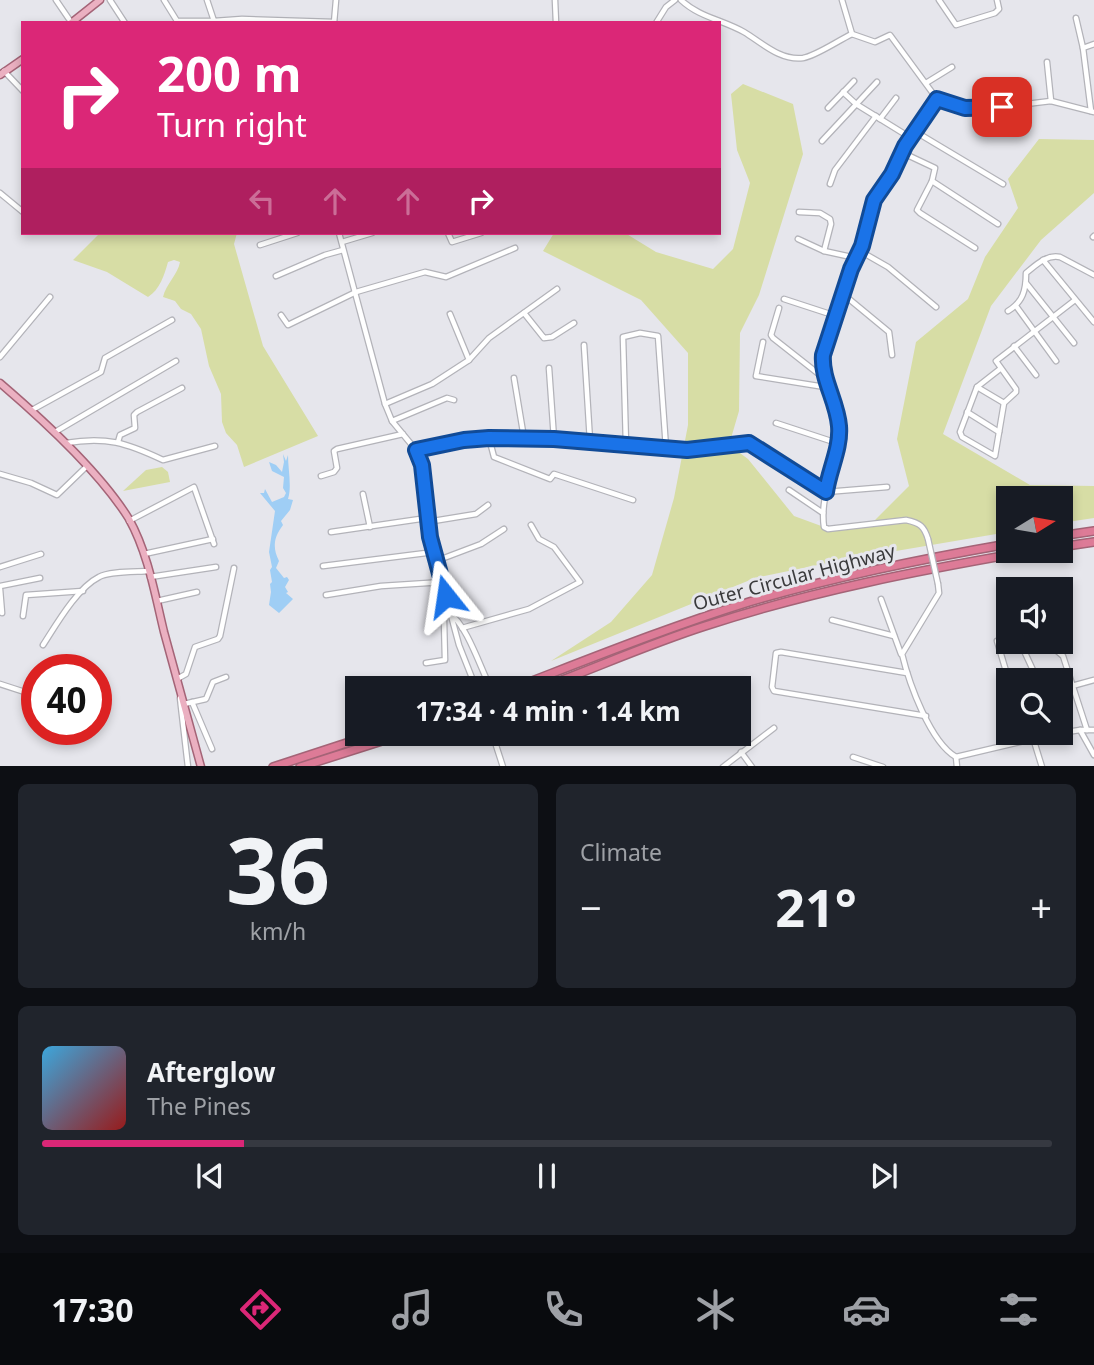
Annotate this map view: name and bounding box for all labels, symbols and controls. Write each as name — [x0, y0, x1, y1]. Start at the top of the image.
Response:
text: 200 m — [157, 40, 302, 106]
icon: right — [42, 49, 133, 140]
pin — [972, 77, 1032, 137]
icon: arrive — [983, 88, 1021, 126]
text: Turn right — [157, 103, 307, 146]
icon: left — [243, 182, 281, 220]
icon: ahead — [316, 182, 354, 220]
icon: ahead — [389, 182, 427, 220]
icon: right — [462, 182, 500, 220]
north arrow — [996, 486, 1073, 564]
map controls — [996, 486, 1073, 745]
street label: Outer Circular Highway — [690, 537, 898, 617]
position arrow — [409, 559, 483, 633]
button: sound — [996, 577, 1073, 654]
speed limit sign: 40 — [21, 654, 112, 745]
button: search — [996, 668, 1073, 745]
text: 17:34 · 4 min · 1.4 km — [415, 693, 681, 729]
text: 36 — [226, 807, 330, 931]
text: Climate — [580, 836, 662, 868]
text: 21° — [775, 871, 857, 942]
text: − — [580, 881, 602, 933]
text: + — [1030, 881, 1052, 933]
text: km/h — [250, 915, 306, 947]
text: Afterglow — [147, 1054, 275, 1090]
text: The Pines — [147, 1090, 251, 1122]
icon: previous — [191, 1157, 229, 1195]
icon: pause — [528, 1157, 566, 1195]
icon: next — [865, 1157, 903, 1195]
icon: directions — [236, 1285, 285, 1334]
icon: music — [388, 1285, 437, 1334]
icon: phone — [539, 1285, 588, 1334]
icon: climate — [691, 1285, 740, 1334]
icon: car — [842, 1285, 891, 1334]
icon: filters — [994, 1285, 1043, 1334]
text: 17:30 — [51, 1288, 133, 1331]

